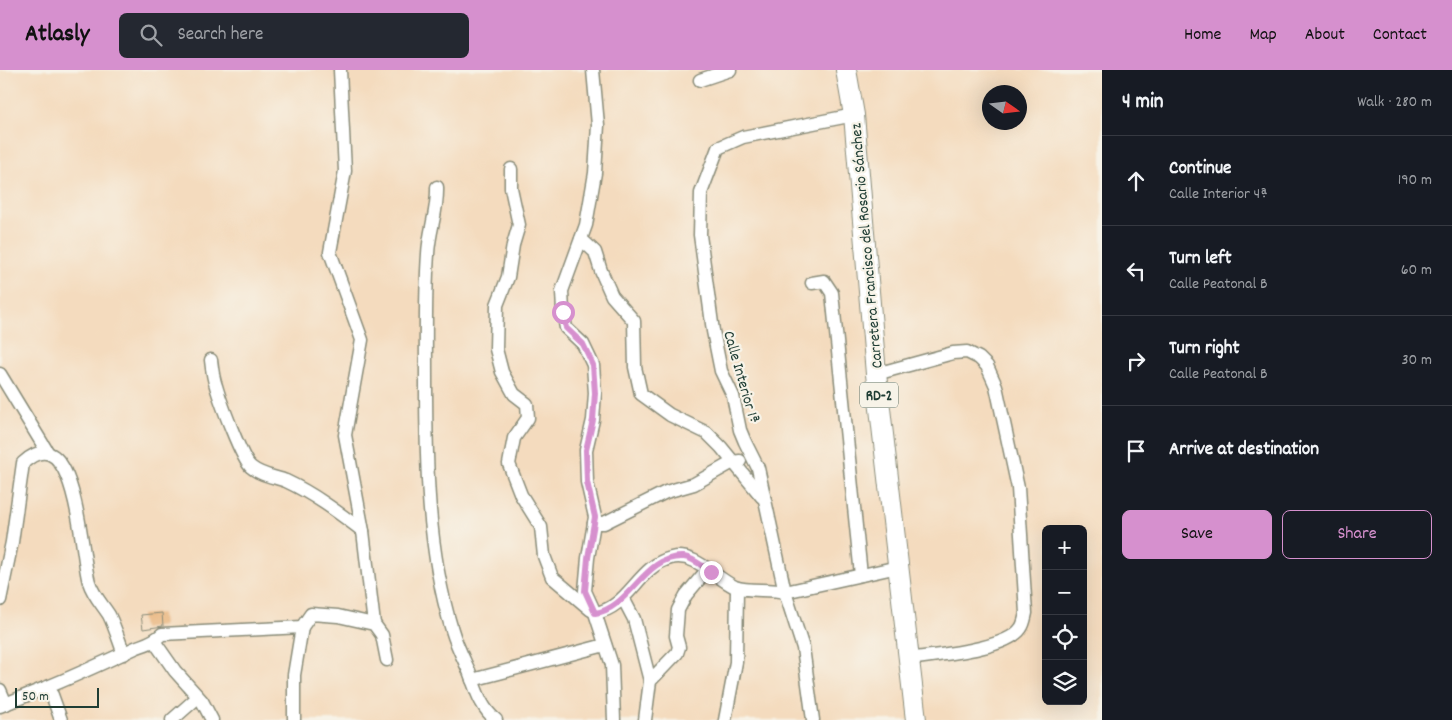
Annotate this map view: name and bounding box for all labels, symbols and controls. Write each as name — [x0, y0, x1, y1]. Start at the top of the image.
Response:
search box — [119, 13, 469, 58]
text: Atlasly — [25, 18, 89, 52]
icon: search — [137, 21, 165, 49]
text: Search here — [177, 22, 263, 49]
text: Home — [1184, 23, 1221, 48]
text: Map — [1249, 23, 1277, 48]
text: About — [1305, 23, 1345, 48]
text: Contact — [1373, 23, 1427, 48]
north arrow — [982, 85, 1027, 130]
text: 4 min — [1122, 88, 1164, 118]
text: Walk · 280 m — [1357, 91, 1432, 114]
street label: Carretera Francisco del Rosario Sánchez — [845, 122, 890, 369]
text: Continue — [1169, 156, 1231, 183]
icon: ahead — [1122, 167, 1150, 195]
text: 190 m — [1398, 169, 1432, 192]
text: Calle Interior 4ª — [1169, 183, 1268, 206]
text: Turn left — [1169, 246, 1232, 273]
icon: left — [1122, 257, 1150, 285]
text: 60 m — [1401, 259, 1432, 282]
text: Calle Peatonal B — [1169, 273, 1268, 296]
route start — [552, 301, 575, 324]
street label: Calle Interior 1ª — [716, 328, 765, 427]
text: Turn right — [1169, 336, 1240, 363]
icon: right — [1122, 347, 1150, 375]
text: 30 m — [1402, 349, 1432, 372]
text: Calle Peatonal B — [1169, 363, 1268, 386]
road number: RD-2 — [860, 382, 898, 408]
icon: arrive — [1122, 437, 1150, 465]
text: Arrive at destination — [1169, 437, 1319, 464]
button: Save — [1122, 510, 1272, 559]
button: Share — [1282, 510, 1432, 559]
map controls — [1042, 525, 1087, 705]
button: + — [1042, 525, 1087, 570]
route end — [700, 561, 723, 584]
button: − — [1042, 570, 1087, 615]
button: locate — [1042, 615, 1087, 660]
button: layers — [1042, 660, 1087, 705]
scale bar — [15, 685, 99, 708]
text: 50 m — [22, 687, 49, 707]

